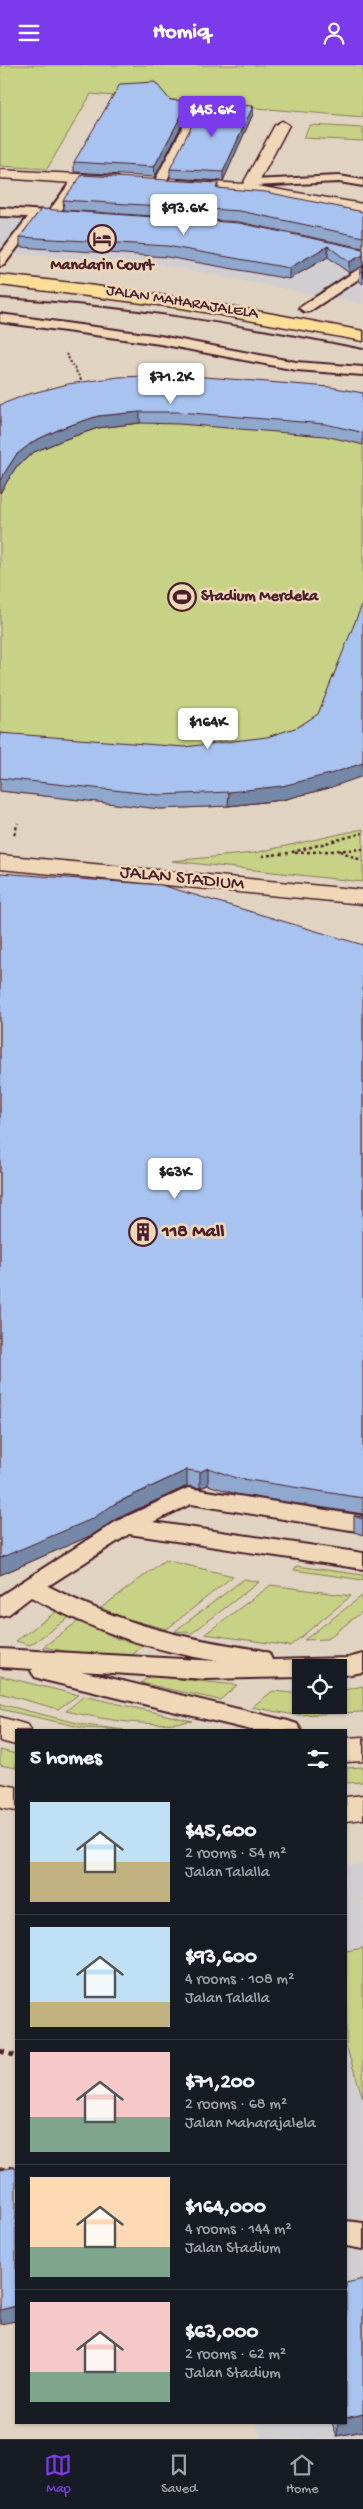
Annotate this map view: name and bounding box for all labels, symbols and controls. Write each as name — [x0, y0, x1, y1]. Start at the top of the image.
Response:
icon: menu — [15, 19, 43, 47]
icon: person — [320, 19, 348, 47]
text: Homiq — [153, 20, 210, 46]
pin: $45.6K — [171, 95, 253, 138]
text: $45.6K — [189, 102, 235, 121]
pin: $93.6K — [143, 193, 225, 236]
text: $93.6K — [161, 200, 207, 219]
hotel icon: Mandarin Court — [87, 224, 117, 254]
place label: Mandarin Court — [50, 257, 155, 276]
street label: JALAN MAHARAJALELA — [105, 282, 261, 325]
pin: $71.2K — [130, 363, 212, 405]
text: $71.2K — [149, 369, 193, 388]
sports icon: Stadium Merdeka — [167, 582, 197, 612]
place label: Stadium Merdeka — [201, 588, 319, 607]
pin: $164K — [173, 707, 243, 750]
text: $164K — [189, 714, 227, 733]
street label: JALAN STADIUM — [119, 861, 246, 897]
pin: $63K — [145, 1157, 205, 1200]
text: $63K — [159, 1164, 191, 1183]
building icon: 118 Mall — [128, 1217, 158, 1247]
place label: 118 Mall — [161, 1221, 224, 1244]
map controls — [292, 1659, 347, 1714]
button: locate — [292, 1659, 347, 1714]
icon: filters — [304, 1745, 332, 1773]
text: 5 homes — [30, 1747, 102, 1772]
text: $45,600 — [185, 1820, 257, 1845]
icon: home — [70, 1822, 130, 1882]
text: 2 rooms · 54 m² — [185, 1845, 286, 1864]
text: Jalan Talalla — [185, 1864, 270, 1883]
text: $93,600 — [185, 1946, 257, 1971]
icon: home — [70, 1947, 130, 2007]
text: 4 rooms · 108 m² — [185, 1971, 294, 1990]
text: Jalan Talalla — [185, 1990, 270, 2009]
text: $71,200 — [185, 2071, 255, 2096]
icon: home — [70, 2072, 130, 2132]
text: 2 rooms · 68 m² — [185, 2096, 287, 2115]
text: Jalan Maharajalela — [185, 2115, 316, 2134]
text: $164,000 — [185, 2196, 266, 2221]
icon: home — [70, 2197, 130, 2257]
text: 4 rooms · 144 m² — [185, 2221, 292, 2240]
text: Jalan Stadium — [185, 2240, 281, 2259]
text: $63,000 — [185, 2321, 258, 2346]
icon: home — [70, 2322, 130, 2382]
text: 2 rooms · 62 m² — [185, 2346, 286, 2365]
text: Jalan Stadium — [185, 2365, 281, 2384]
tab: Map — [44, 2451, 72, 2498]
tab: Saved — [161, 2451, 197, 2498]
tab: Home — [286, 2451, 319, 2498]

